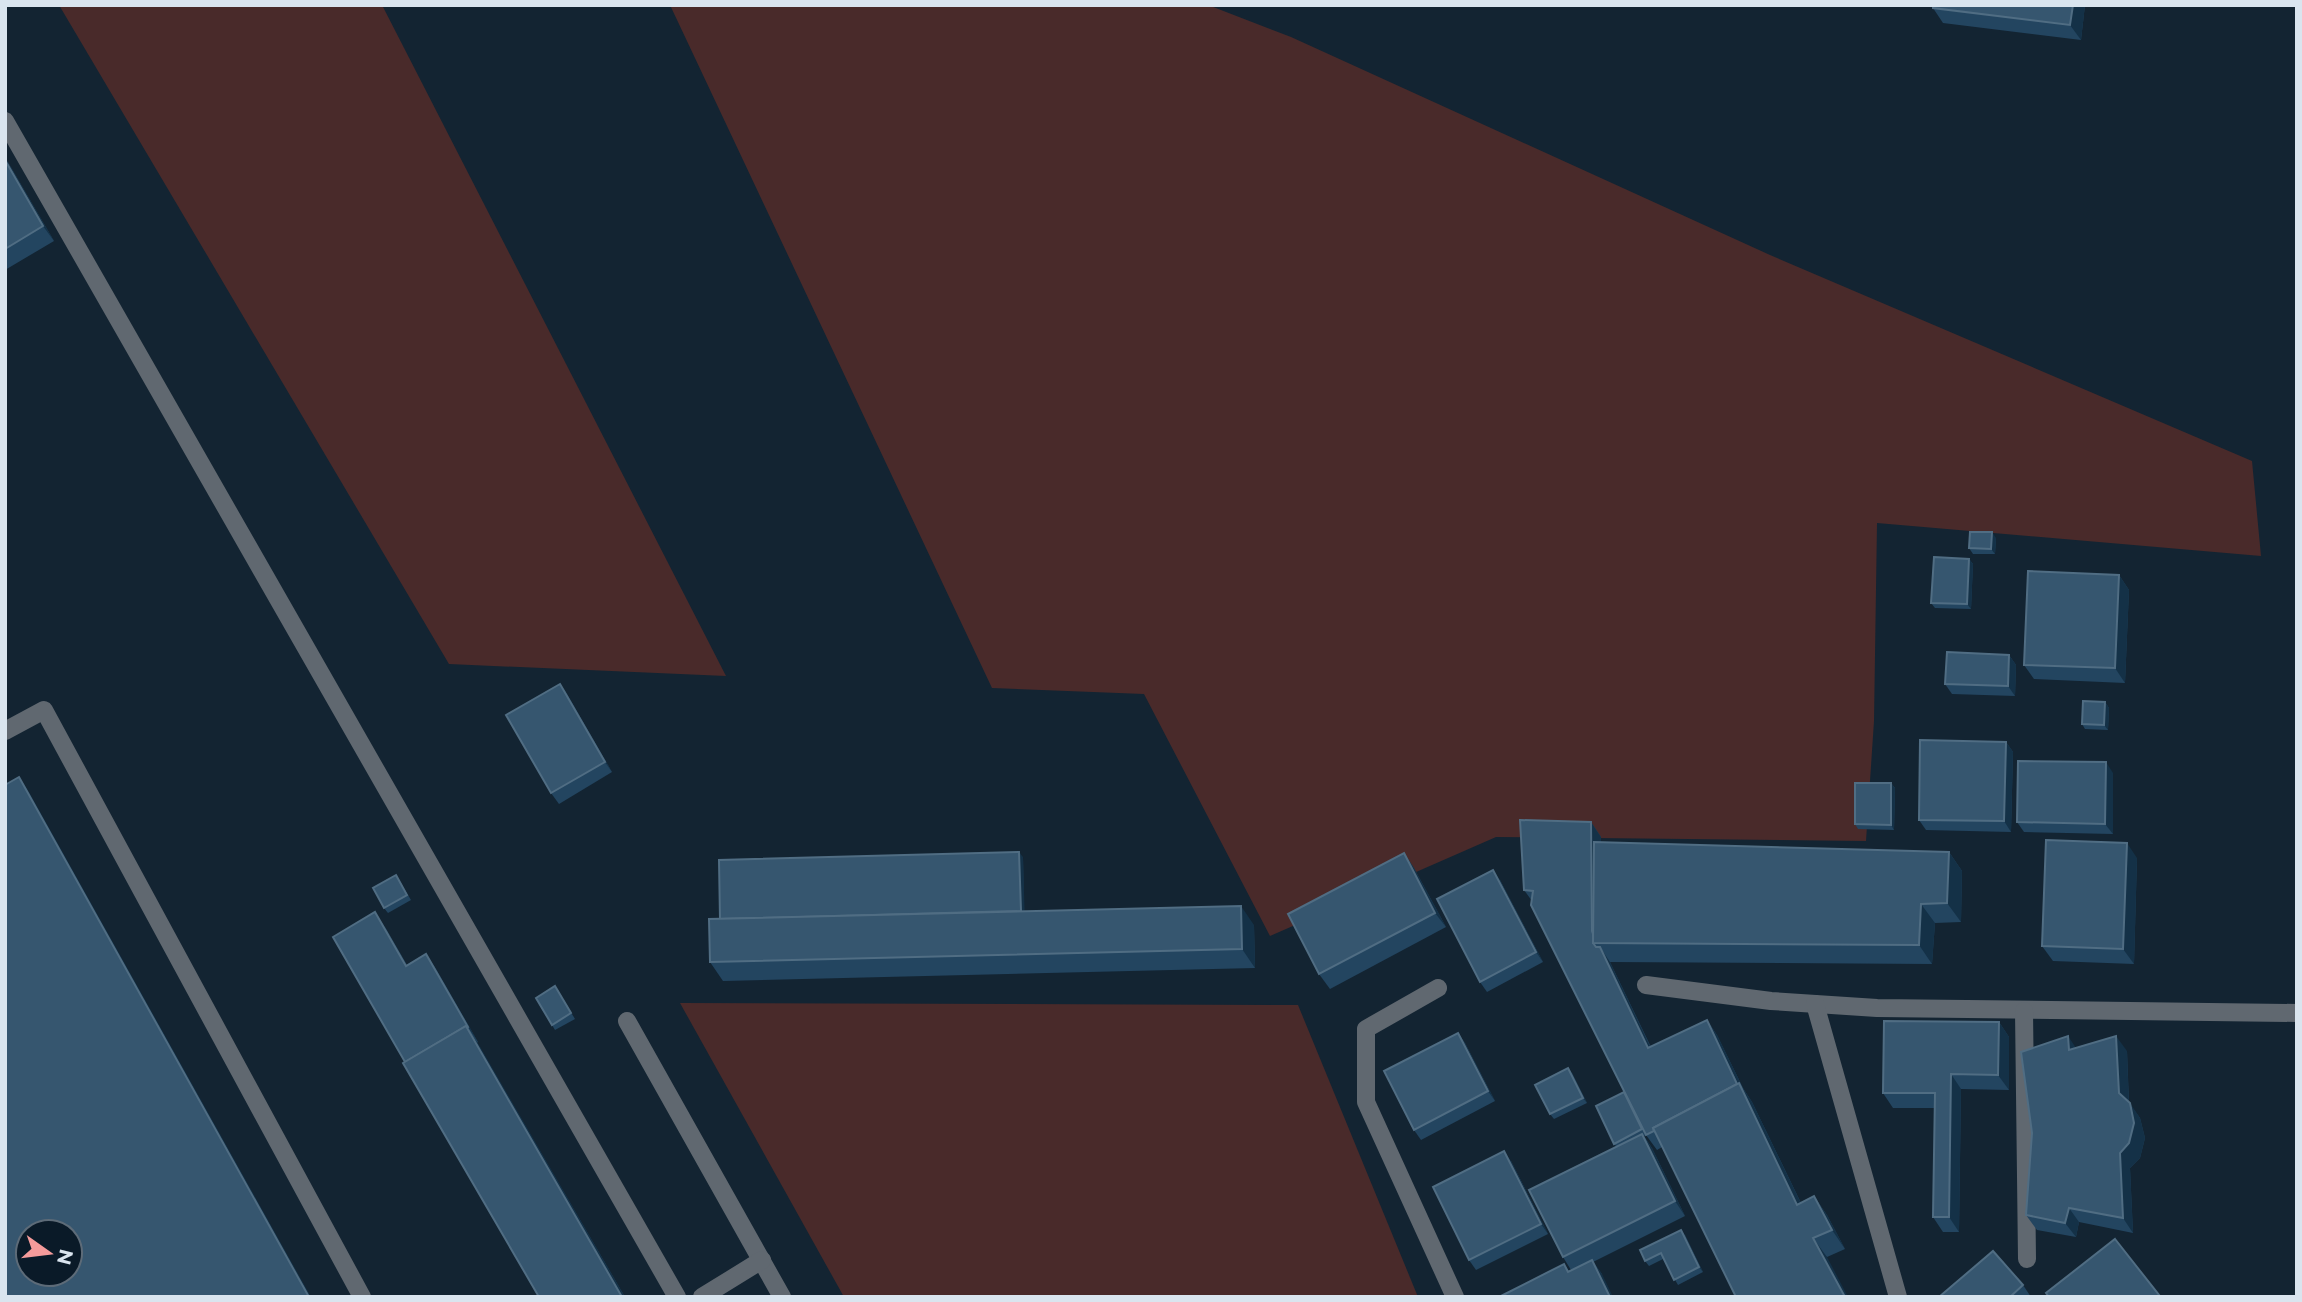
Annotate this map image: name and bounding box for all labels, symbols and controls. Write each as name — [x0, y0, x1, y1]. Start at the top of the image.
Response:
north arrow — [14, 1218, 84, 1288]
text: N — [52, 1247, 78, 1267]

